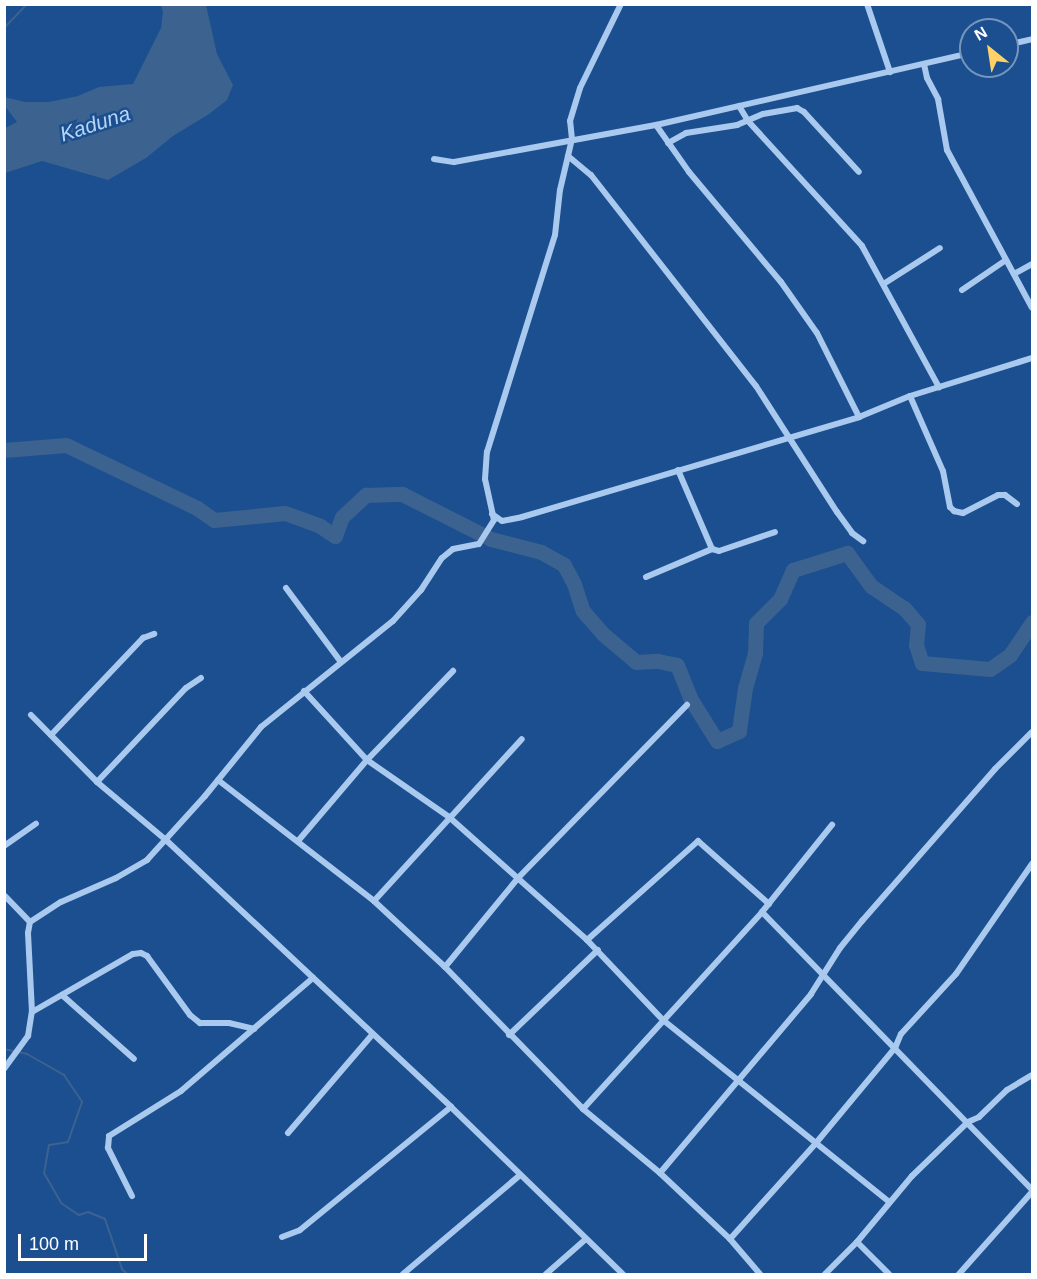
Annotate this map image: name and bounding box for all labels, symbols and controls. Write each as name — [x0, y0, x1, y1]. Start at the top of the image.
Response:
north arrow — [959, 18, 1019, 78]
text: N — [971, 23, 990, 44]
water label: Kaduna — [57, 101, 133, 147]
scale bar — [21, 1222, 150, 1260]
text: 100 m — [29, 1234, 79, 1254]

